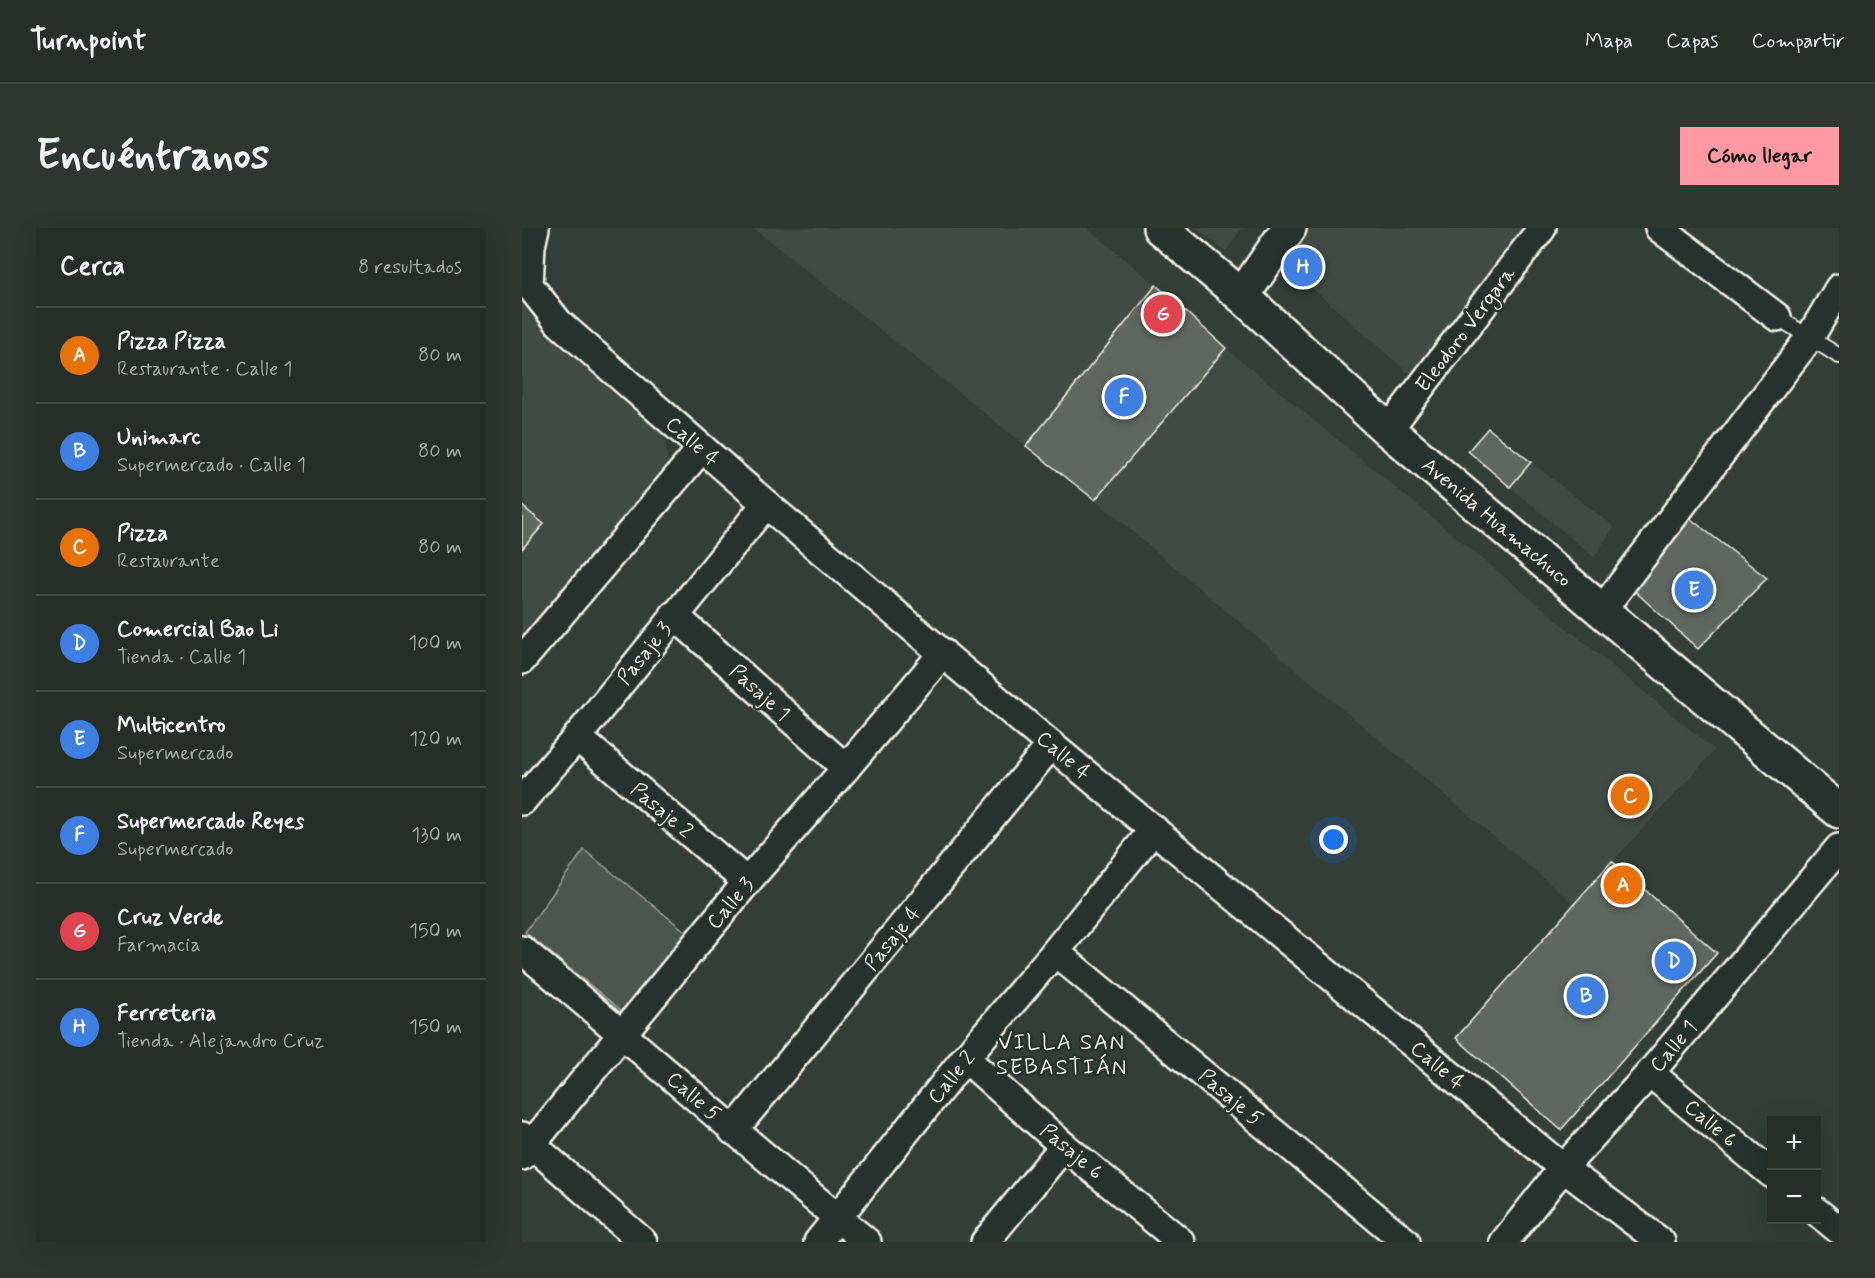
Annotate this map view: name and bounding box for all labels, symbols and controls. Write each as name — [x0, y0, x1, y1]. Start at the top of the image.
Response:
text: Turnpoint — [30, 23, 146, 60]
text: Mapa — [1585, 27, 1633, 55]
text: Capas — [1666, 27, 1719, 55]
text: Compartir — [1752, 27, 1845, 55]
button: Cómo llegar — [1680, 127, 1839, 185]
text: Encuéntranos — [36, 129, 269, 184]
pin: H — [1284, 244, 1322, 290]
text: Cerca — [60, 250, 125, 284]
text: 8 resultados — [358, 254, 462, 281]
street label: Eleodoro Vergara — [1409, 261, 1523, 399]
pin: G — [1144, 292, 1182, 337]
text: Pizza Pizza — [117, 328, 226, 356]
text: A — [73, 342, 86, 369]
text: 80 m — [418, 342, 462, 369]
text: Restaurante · Calle 1 — [117, 356, 293, 383]
pin: F — [1104, 374, 1144, 420]
street label: Calle 4 — [659, 411, 725, 473]
text: Unimarc — [117, 424, 201, 452]
text: B — [73, 438, 86, 465]
text: 80 m — [418, 438, 462, 465]
text: Supermercado · Calle 1 — [117, 452, 306, 479]
street label: Avenida Huamachuco — [1415, 452, 1577, 594]
text: Pizza — [117, 520, 168, 548]
text: C — [72, 534, 87, 561]
text: 80 m — [418, 534, 462, 561]
text: Restaurante — [117, 548, 220, 575]
pin: E — [1674, 568, 1714, 613]
text: Comercial Bao Li — [117, 616, 279, 644]
street label: Pasaje 3 — [611, 616, 679, 691]
text: D — [73, 630, 86, 657]
text: 100 m — [408, 630, 462, 657]
text: Tienda · Calle 1 — [117, 644, 246, 671]
street label: Pasaje 1 — [723, 658, 796, 728]
text: Multicentro — [117, 712, 226, 740]
street label: Calle 4 — [1030, 725, 1097, 787]
text: E — [74, 726, 85, 753]
text: 120 m — [409, 726, 462, 753]
text: Supermercado — [117, 740, 233, 767]
pin: C — [1610, 774, 1650, 818]
street label: Pasaje 2 — [624, 776, 699, 845]
text: Supermercado Reyes — [117, 808, 304, 836]
text: F — [74, 822, 85, 849]
text: 130 m — [411, 822, 462, 849]
your location — [1319, 825, 1348, 854]
text: Supermercado — [117, 836, 233, 863]
pin: A — [1604, 862, 1642, 908]
street label: Calle 3 — [701, 871, 761, 936]
street label: Pasaje 4 — [858, 900, 928, 977]
text: Cruz Verde — [117, 904, 223, 932]
text: G — [73, 918, 86, 945]
text: 150 m — [409, 918, 462, 945]
text: Farmacia — [117, 932, 201, 959]
pin: D — [1654, 938, 1694, 984]
pin: B — [1566, 974, 1606, 1018]
text: Ferreteria — [117, 1000, 216, 1028]
text: H — [73, 1014, 86, 1041]
text: 150 m — [409, 1014, 462, 1041]
street label: Calle 1 — [1644, 1015, 1704, 1079]
text: Tienda · Alejandro Cruz — [117, 1028, 324, 1055]
district label: VILLA SAN SEBASTIÁN — [996, 1029, 1128, 1082]
street label: Calle 4 — [1404, 1035, 1471, 1097]
street label: Calle 2 — [922, 1045, 982, 1110]
street label: Pasaje 5 — [1192, 1062, 1269, 1133]
street label: Calle 5 — [660, 1065, 726, 1128]
street label: Calle 6 — [1678, 1093, 1743, 1154]
map controls — [1767, 1116, 1821, 1224]
button: + — [1767, 1116, 1821, 1170]
street label: Pasaje 6 — [1034, 1117, 1109, 1186]
button: − — [1767, 1170, 1821, 1224]

